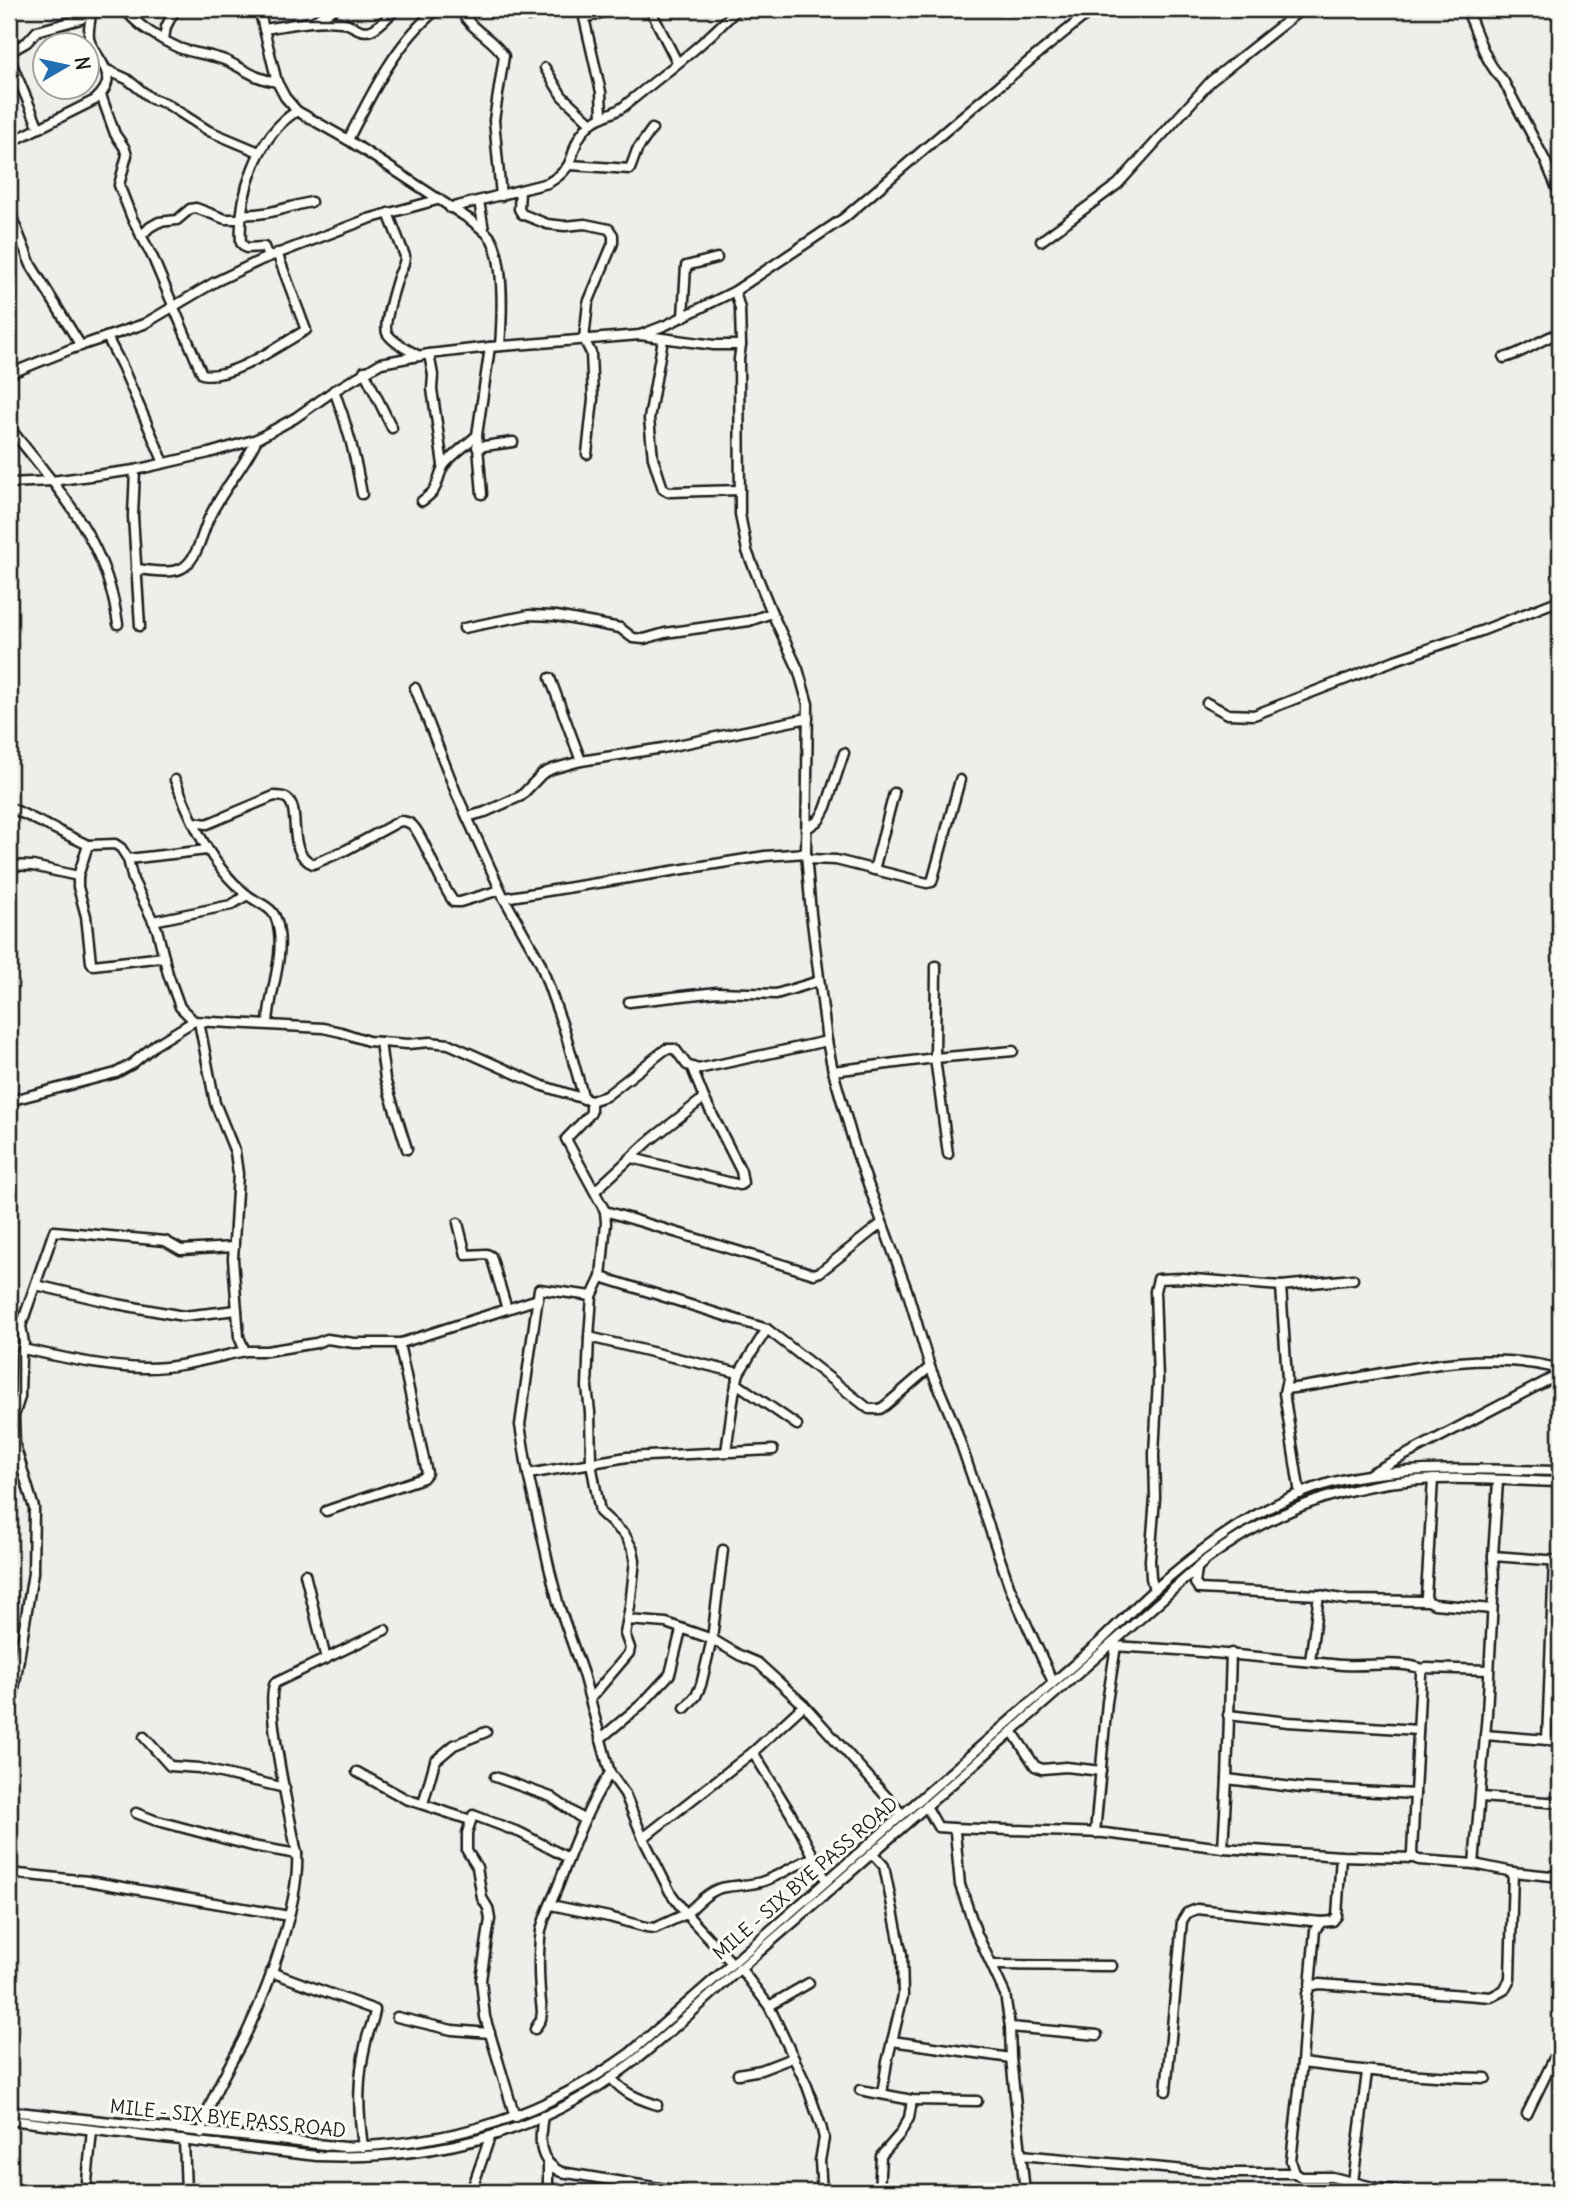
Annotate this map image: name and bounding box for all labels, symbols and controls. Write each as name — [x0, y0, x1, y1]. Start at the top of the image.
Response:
north arrow — [32, 32, 102, 102]
text: N — [70, 55, 96, 72]
street label: MILE - SIX BYE PASS ROAD — [708, 1791, 902, 1965]
street label: MILE - SIX BYE PASS ROAD — [109, 2094, 347, 2142]

